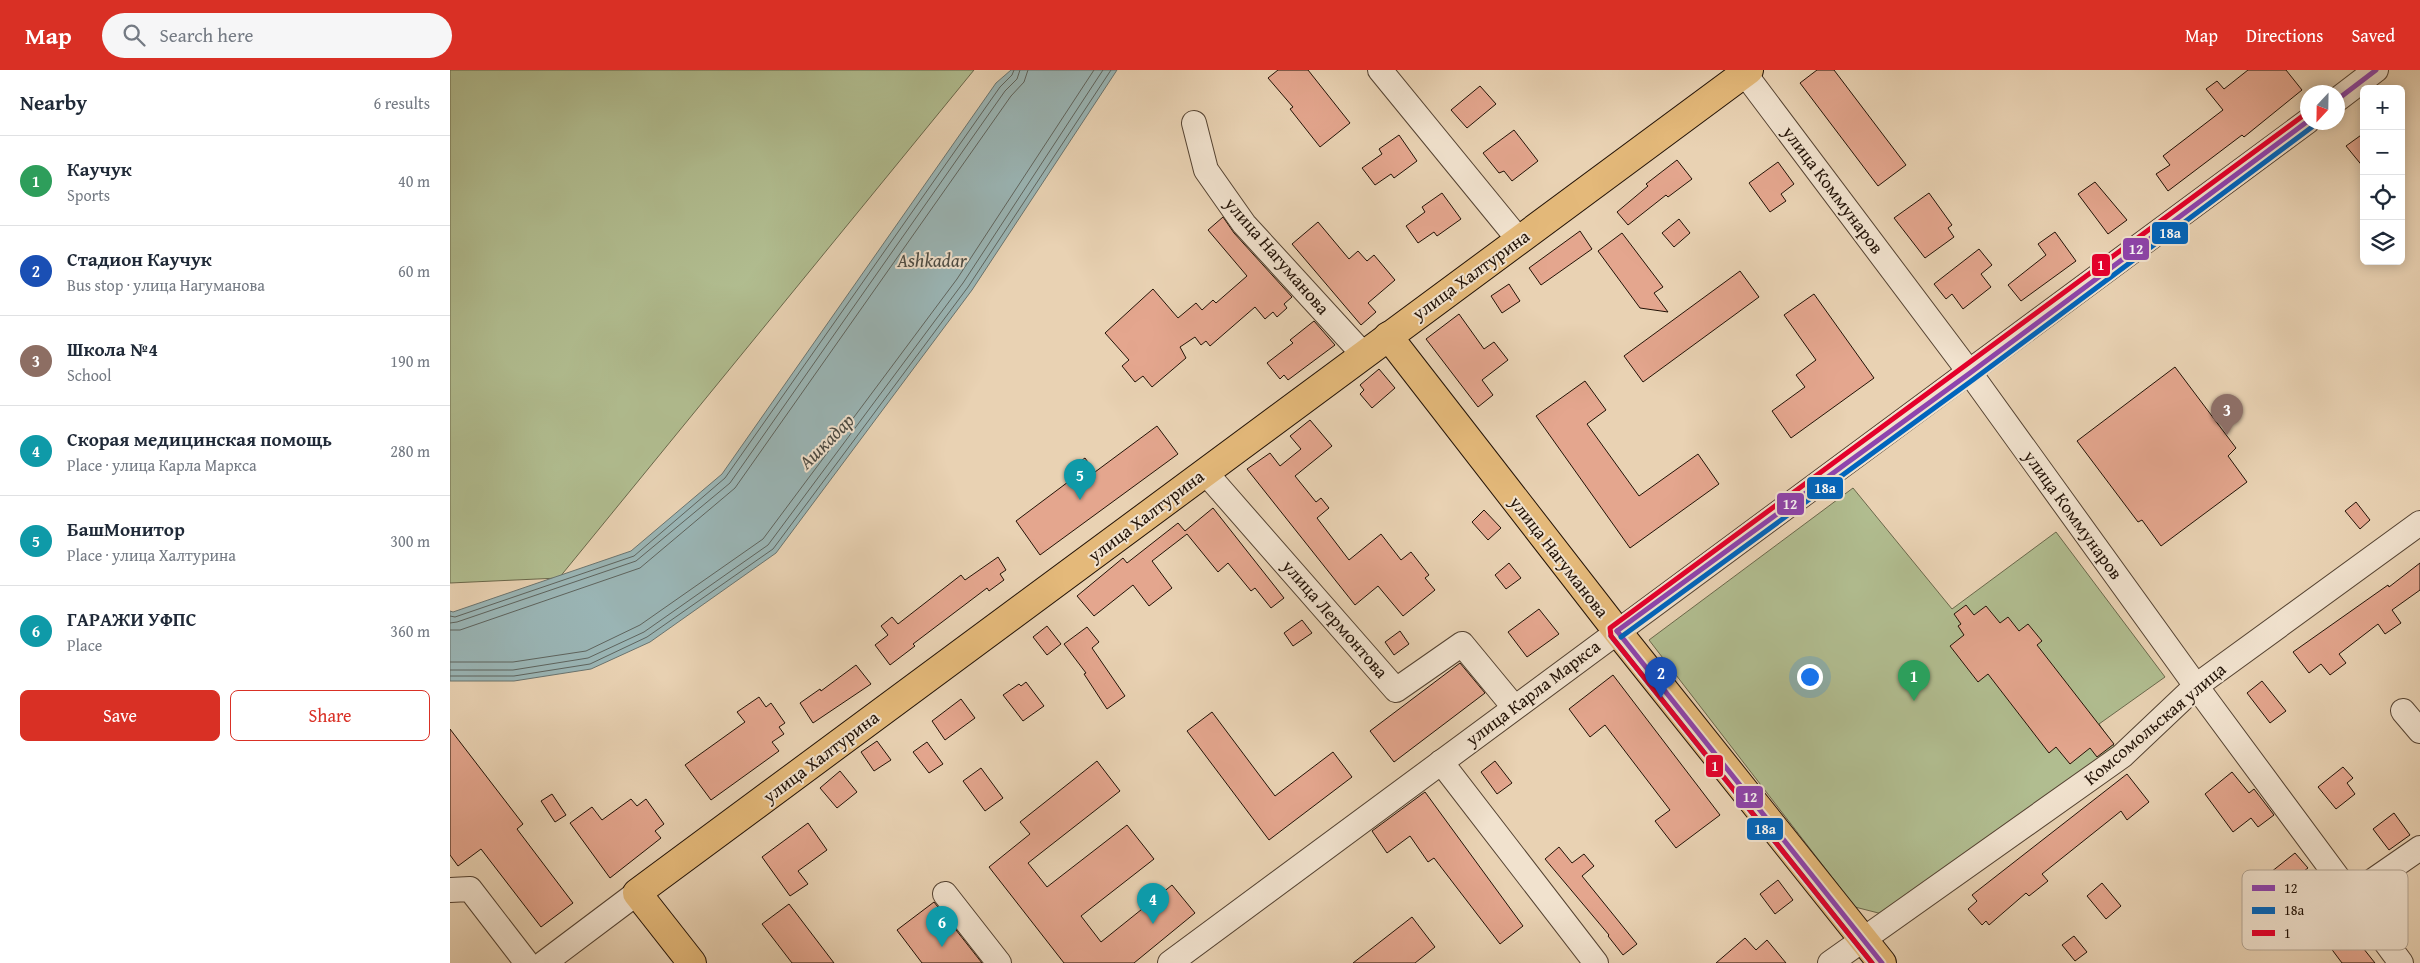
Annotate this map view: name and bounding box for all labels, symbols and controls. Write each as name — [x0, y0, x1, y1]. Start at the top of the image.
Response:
search box — [102, 13, 452, 58]
text: Map — [25, 18, 72, 53]
icon: search — [120, 21, 148, 49]
text: Search here — [160, 21, 253, 49]
text: Map — [2185, 22, 2218, 49]
text: Directions — [2246, 22, 2323, 49]
text: Saved — [2351, 22, 2395, 49]
north arrow — [2300, 85, 2345, 130]
map controls — [2360, 85, 2405, 265]
button: + — [2360, 85, 2405, 130]
text: Nearby — [20, 87, 87, 118]
text: 6 results — [373, 91, 430, 115]
street label: улица Коммунаров — [1776, 119, 1891, 260]
button: − — [2360, 130, 2405, 175]
text: Каучук — [67, 155, 132, 183]
text: 1 — [32, 169, 40, 193]
text: 40 m — [398, 169, 430, 193]
button: locate — [2360, 175, 2405, 220]
text: Sports — [67, 183, 110, 207]
street label: улица Нагуманова — [1218, 190, 1336, 321]
button: layers — [2360, 220, 2405, 265]
line badge: 18а — [2151, 221, 2189, 245]
street label: улица Халтурина — [1406, 222, 1535, 327]
text: 18а — [2159, 223, 2182, 243]
line badge: 12 — [2122, 237, 2150, 261]
text: 12 — [2129, 239, 2143, 259]
text: Стадион Каучук — [67, 245, 212, 273]
water label: Ashkadar — [896, 246, 968, 274]
line badge: 1 — [2091, 253, 2111, 277]
text: 1 — [2097, 255, 2105, 275]
text: 2 — [32, 259, 40, 283]
text: 60 m — [398, 259, 430, 283]
text: Bus stop · улица Нагуманова — [67, 273, 265, 297]
text: Школа №4 — [67, 335, 158, 363]
text: 3 — [32, 349, 40, 373]
text: 190 m — [390, 349, 430, 373]
text: School — [67, 363, 111, 387]
pin: 3 — [2211, 394, 2243, 435]
water label: Ашкадар — [791, 407, 860, 476]
text: Скорая медицинская помощь — [67, 425, 332, 453]
text: 4 — [32, 439, 40, 463]
text: 280 m — [390, 439, 430, 463]
street label: улица Коммунаров — [2017, 444, 2130, 585]
text: Place · улица Карла Маркса — [67, 453, 257, 477]
pin: 5 — [1064, 459, 1096, 500]
street label: улица Халтурина — [1081, 463, 1210, 569]
line badge: 18а — [1806, 476, 1844, 500]
text: 18а — [1814, 478, 1837, 498]
street label: улица Нагуманова — [1502, 489, 1616, 624]
line badge: 12 — [1776, 492, 1805, 516]
text: 12 — [1783, 494, 1797, 514]
text: БашМонитор — [67, 515, 185, 543]
text: 5 — [32, 529, 40, 553]
text: 300 m — [390, 529, 430, 553]
text: Place · улица Халтурина — [67, 543, 236, 567]
street label: улица Лермонтова — [1275, 553, 1395, 684]
text: ГАРАЖИ УФПС — [67, 605, 196, 633]
text: 6 — [32, 619, 40, 643]
text: 360 m — [390, 619, 430, 643]
text: Place — [67, 633, 102, 657]
street label: улица Карла Маркса — [1459, 633, 1606, 753]
street label: Комсомольская улица — [2078, 656, 2232, 791]
pin: 2 — [1645, 657, 1677, 698]
pin: 1 — [1898, 660, 1930, 701]
your location — [1797, 664, 1823, 690]
button: Save — [20, 690, 220, 741]
button: Share — [230, 690, 430, 741]
street label: улица Халтурина — [756, 704, 885, 810]
line badge: 1 — [1705, 754, 1724, 778]
text: 1 — [1711, 756, 1719, 776]
line badge: 12 — [1735, 785, 1764, 809]
text: 12 — [1743, 787, 1757, 807]
line badge: 18а — [1746, 817, 1784, 841]
text: 18а — [1754, 819, 1777, 839]
legend — [2242, 870, 2408, 950]
text: 12 — [2284, 878, 2297, 898]
pin: 4 — [1137, 883, 1169, 924]
text: 18а — [2284, 900, 2304, 920]
pin: 6 — [926, 906, 958, 947]
text: 1 — [2284, 923, 2291, 943]

